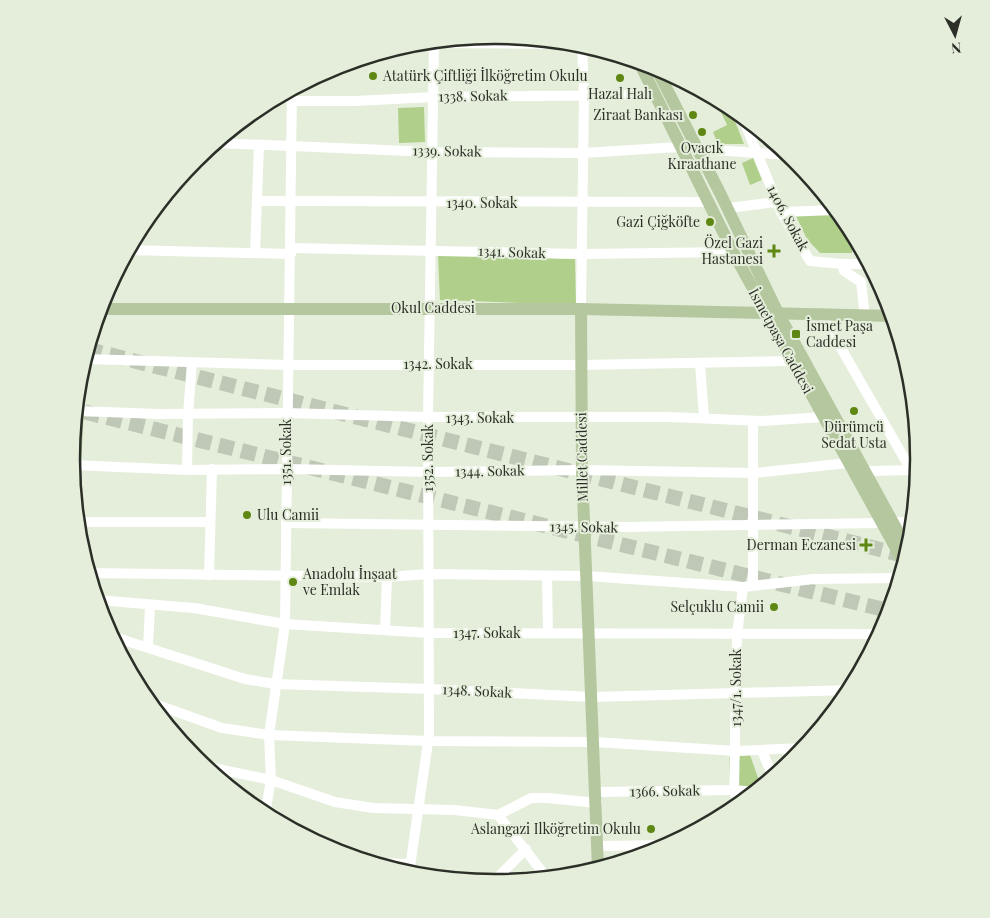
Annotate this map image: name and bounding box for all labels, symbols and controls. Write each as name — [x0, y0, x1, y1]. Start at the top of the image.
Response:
north arrow — [930, 10, 980, 60]
text: N — [950, 38, 962, 58]
place label: Atatürk Çiftliği İlköğretim Okulu — [382, 66, 588, 85]
marker: Atatürk Çiftliği İlköğretim Okulu — [367, 70, 379, 82]
marker: Hazal Halı — [614, 72, 626, 84]
place label: Hazal Halı — [588, 84, 652, 103]
street label: 1338. Sokak — [438, 85, 508, 106]
place label: Ziraat Bankası — [593, 105, 683, 124]
marker: Ziraat Bankası — [687, 109, 699, 121]
marker: Ovacık Kıraathane — [696, 126, 708, 138]
place label: Ovacık Kıraathane — [667, 138, 737, 173]
street label: 1339. Sokak — [412, 140, 482, 161]
street label: 1406. Sokak — [763, 181, 814, 254]
street label: 1340. Sokak — [447, 193, 518, 212]
place label: Gazi Çiğköfte — [616, 212, 700, 231]
marker: Gazi Çiğköfte — [704, 216, 716, 228]
place label: Özel Gazi Hastanesi — [702, 233, 763, 268]
street label: 1341. Sokak — [478, 241, 546, 262]
marker: Özel Gazi Hastanesi — [767, 244, 781, 258]
street label: İsmetpaşa Caddesi — [745, 285, 818, 397]
street label: Okul Caddesi — [391, 298, 475, 317]
place label: İsmet Paşa Caddesi — [806, 316, 873, 351]
marker: İsmet Paşa Caddesi — [790, 328, 802, 340]
street label: 1342. Sokak — [403, 354, 473, 373]
marker: Dürümcü Sedat Usta — [848, 405, 860, 417]
street label: 1343. Sokak — [446, 408, 515, 427]
street label: Millet Caddesi — [571, 412, 592, 502]
place label: Dürümcü Sedat Usta — [821, 417, 887, 452]
street label: 1351. Sokak — [276, 418, 295, 485]
street label: 1352. Sokak — [418, 424, 437, 492]
street label: 1344. Sokak — [455, 460, 525, 481]
place label: Ulu Camii — [257, 505, 319, 524]
marker: Ulu Camii — [241, 509, 253, 521]
street label: 1345. Sokak — [550, 516, 619, 537]
place label: Derman Eczanesi — [747, 535, 856, 554]
marker: Derman Eczanesi — [860, 539, 872, 551]
place label: Anadolu İnşaat ve Emlak — [302, 564, 398, 599]
marker: Anadolu İnşaat ve Emlak — [287, 576, 299, 588]
place label: Selçuklu Camii — [670, 597, 764, 616]
marker: Selçuklu Camii — [768, 601, 780, 613]
street label: 1347. Sokak — [453, 623, 521, 642]
street label: 1347/1. Sokak — [726, 649, 745, 727]
street label: 1348. Sokak — [442, 679, 513, 702]
street label: 1366. Sokak — [630, 780, 700, 801]
place label: Aslangazi Ilköğretim Okulu — [470, 819, 641, 838]
marker: Aslangazi Ilköğretim Okulu — [645, 823, 657, 835]

